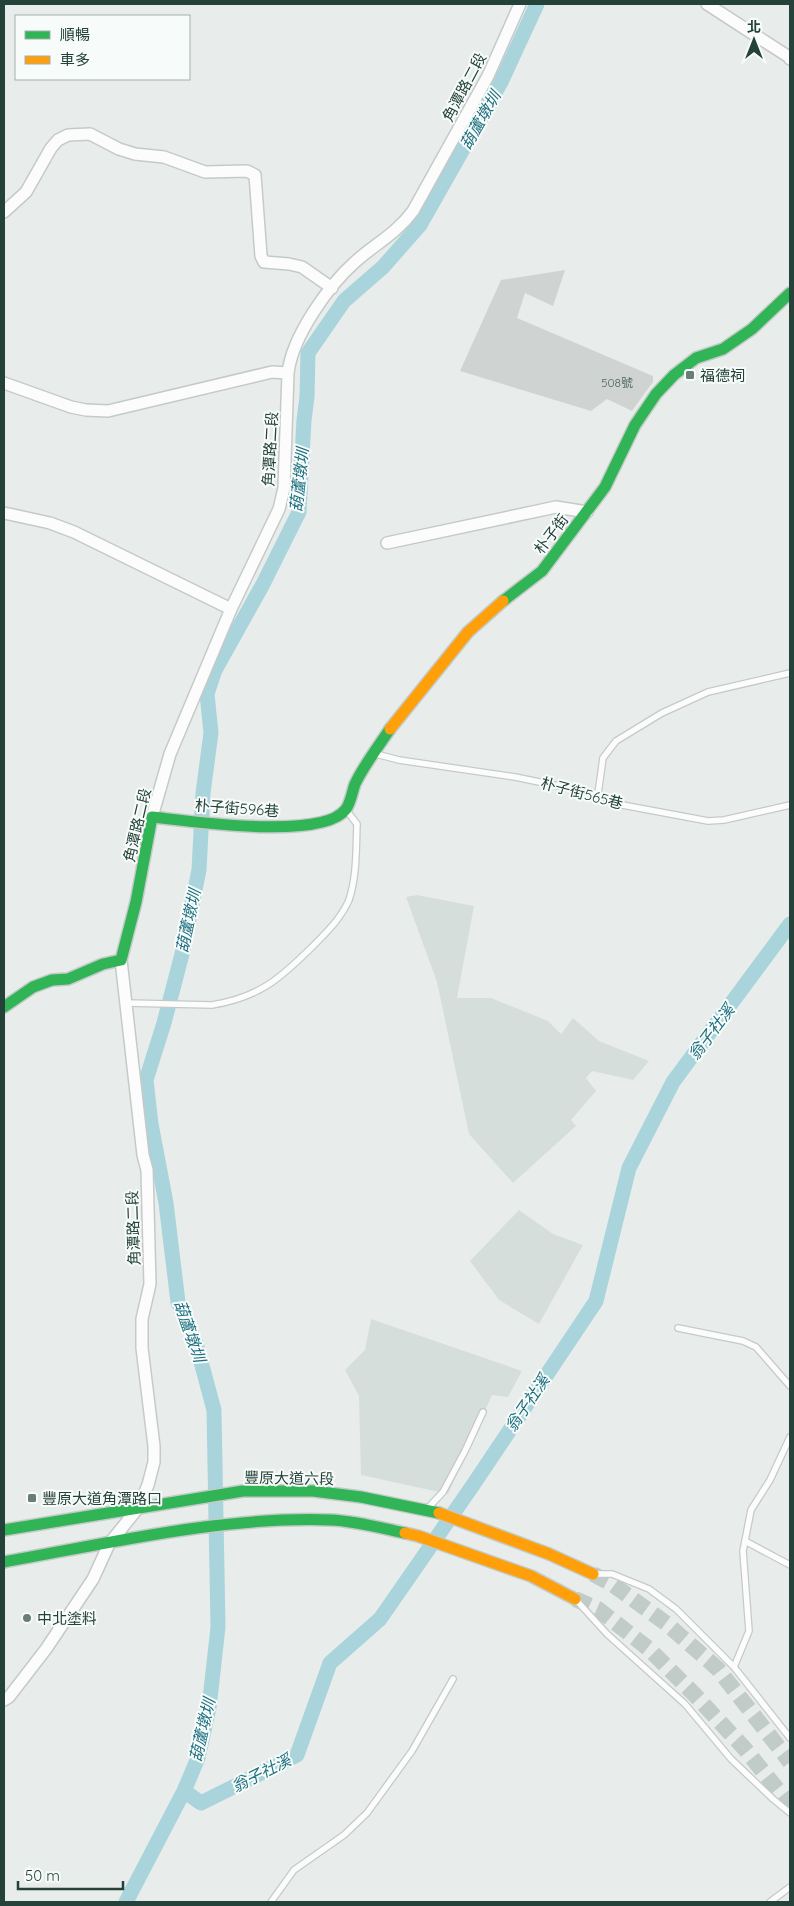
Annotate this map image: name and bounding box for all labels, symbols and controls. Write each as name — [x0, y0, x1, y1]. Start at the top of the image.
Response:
legend — [15, 15, 190, 80]
north arrow — [729, 15, 779, 65]
text: 北 — [747, 18, 761, 36]
text: 順暢 — [60, 25, 90, 44]
street label: 角潭路二段 — [438, 49, 490, 125]
text: 車多 — [60, 50, 90, 69]
water label: 葫蘆墩圳 — [455, 86, 506, 153]
place label: 福德祠 — [700, 366, 745, 385]
marker: 福德祠 — [684, 369, 696, 381]
house number: 508號 — [601, 375, 633, 390]
street label: 角潭路二段 — [259, 411, 281, 487]
water label: 葫蘆墩圳 — [286, 445, 312, 513]
street label: 朴子街 — [530, 510, 572, 558]
street label: 朴子街565巷 — [539, 773, 625, 813]
street label: 角潭路二段 — [119, 786, 155, 864]
street label: 朴子街596巷 — [194, 796, 280, 820]
water label: 葫蘆墩圳 — [172, 886, 205, 954]
water label: 翁子社溪 — [684, 999, 739, 1064]
street label: 角潭路二段 — [122, 1190, 144, 1266]
water label: 葫蘆墩圳 — [170, 1297, 211, 1366]
water label: 翁子社溪 — [501, 1369, 554, 1435]
street label: 豐原大道六段 — [244, 1468, 334, 1488]
place label: 豐原大道角潭路口 — [42, 1489, 162, 1508]
marker: 豐原大道角潭路口 — [26, 1492, 38, 1504]
place label: 中北塗料 — [37, 1609, 97, 1628]
marker: 中北塗料 — [21, 1612, 33, 1624]
water label: 葫蘆墩圳 — [185, 1695, 219, 1763]
water label: 翁子社溪 — [228, 1749, 296, 1796]
scale bar — [18, 1858, 122, 1890]
text: 50 m — [25, 1866, 60, 1885]

